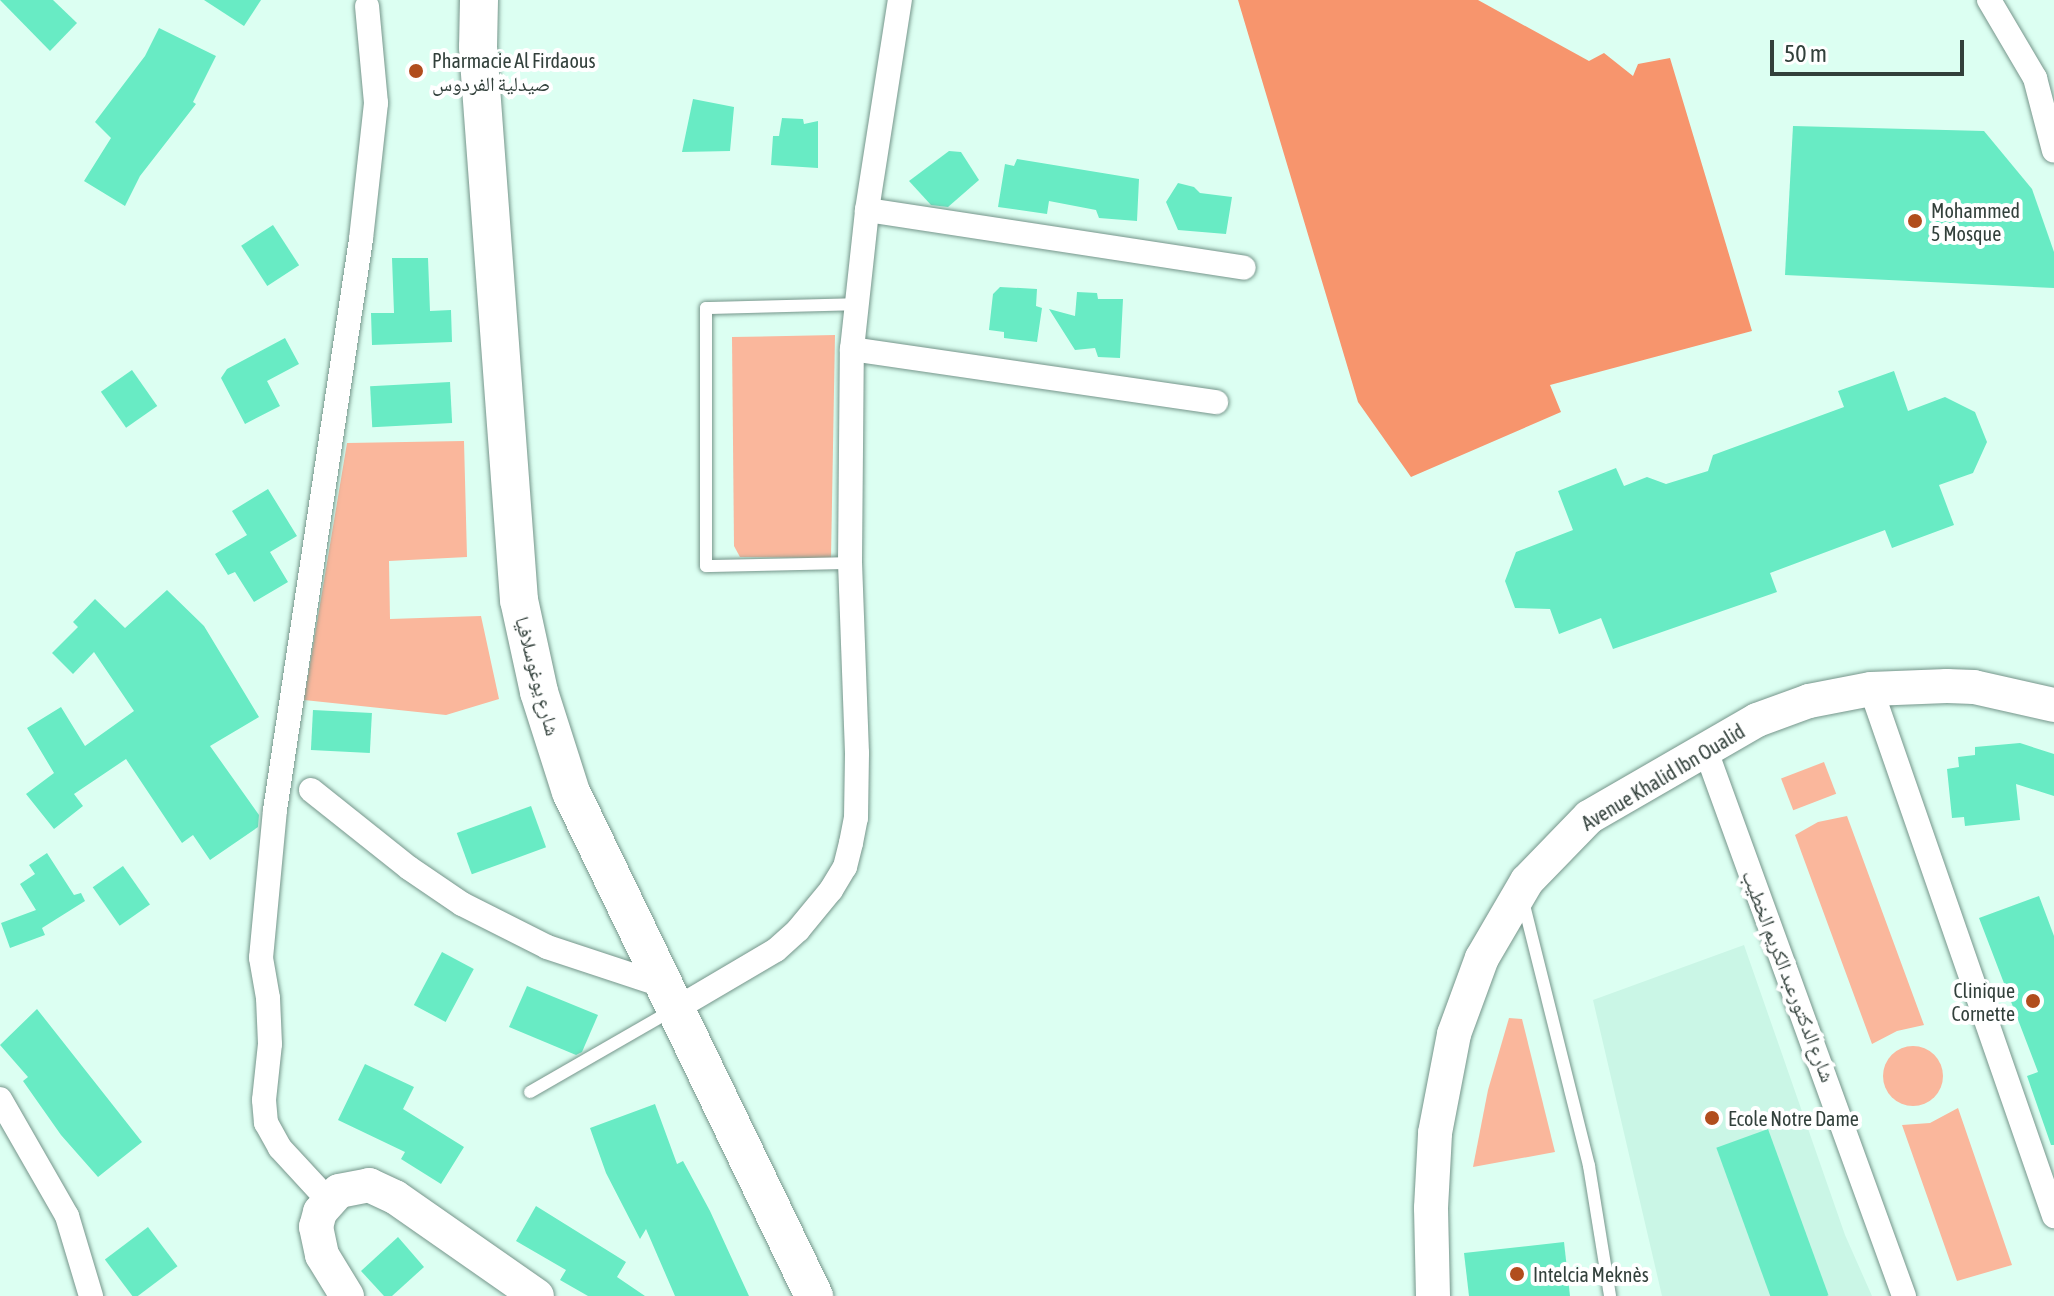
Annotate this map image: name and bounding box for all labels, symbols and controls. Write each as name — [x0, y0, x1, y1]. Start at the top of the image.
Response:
scale bar — [1774, 24, 1968, 74]
text: 50 m — [1784, 40, 1827, 67]
place label: Pharmacie Al Firdaous صيدلية الفردوس — [432, 48, 596, 95]
marker: Pharmacie Al Firdaous صيدلية الفردوس — [407, 62, 425, 80]
place label: Mohammed 5 Mosque — [1931, 198, 2020, 245]
marker: Mohammed 5 Mosque — [1906, 212, 1924, 230]
street label: شارع يوغوسلافيا — [511, 614, 565, 738]
street label: Avenue Khalid Ibn Oualid — [1577, 719, 1749, 835]
street label: شارع الدكتورعبد الكريم الخطيب — [1738, 867, 1840, 1085]
place label: Clinique Cornette — [1952, 978, 2015, 1025]
marker: Clinique Cornette — [2022, 990, 2044, 1012]
place label: Ecole Notre Dame — [1728, 1106, 1859, 1130]
marker: Ecole Notre Dame — [1703, 1109, 1721, 1127]
place label: Intelcia Meknès — [1533, 1262, 1649, 1286]
marker: Intelcia Meknès — [1508, 1265, 1526, 1283]

